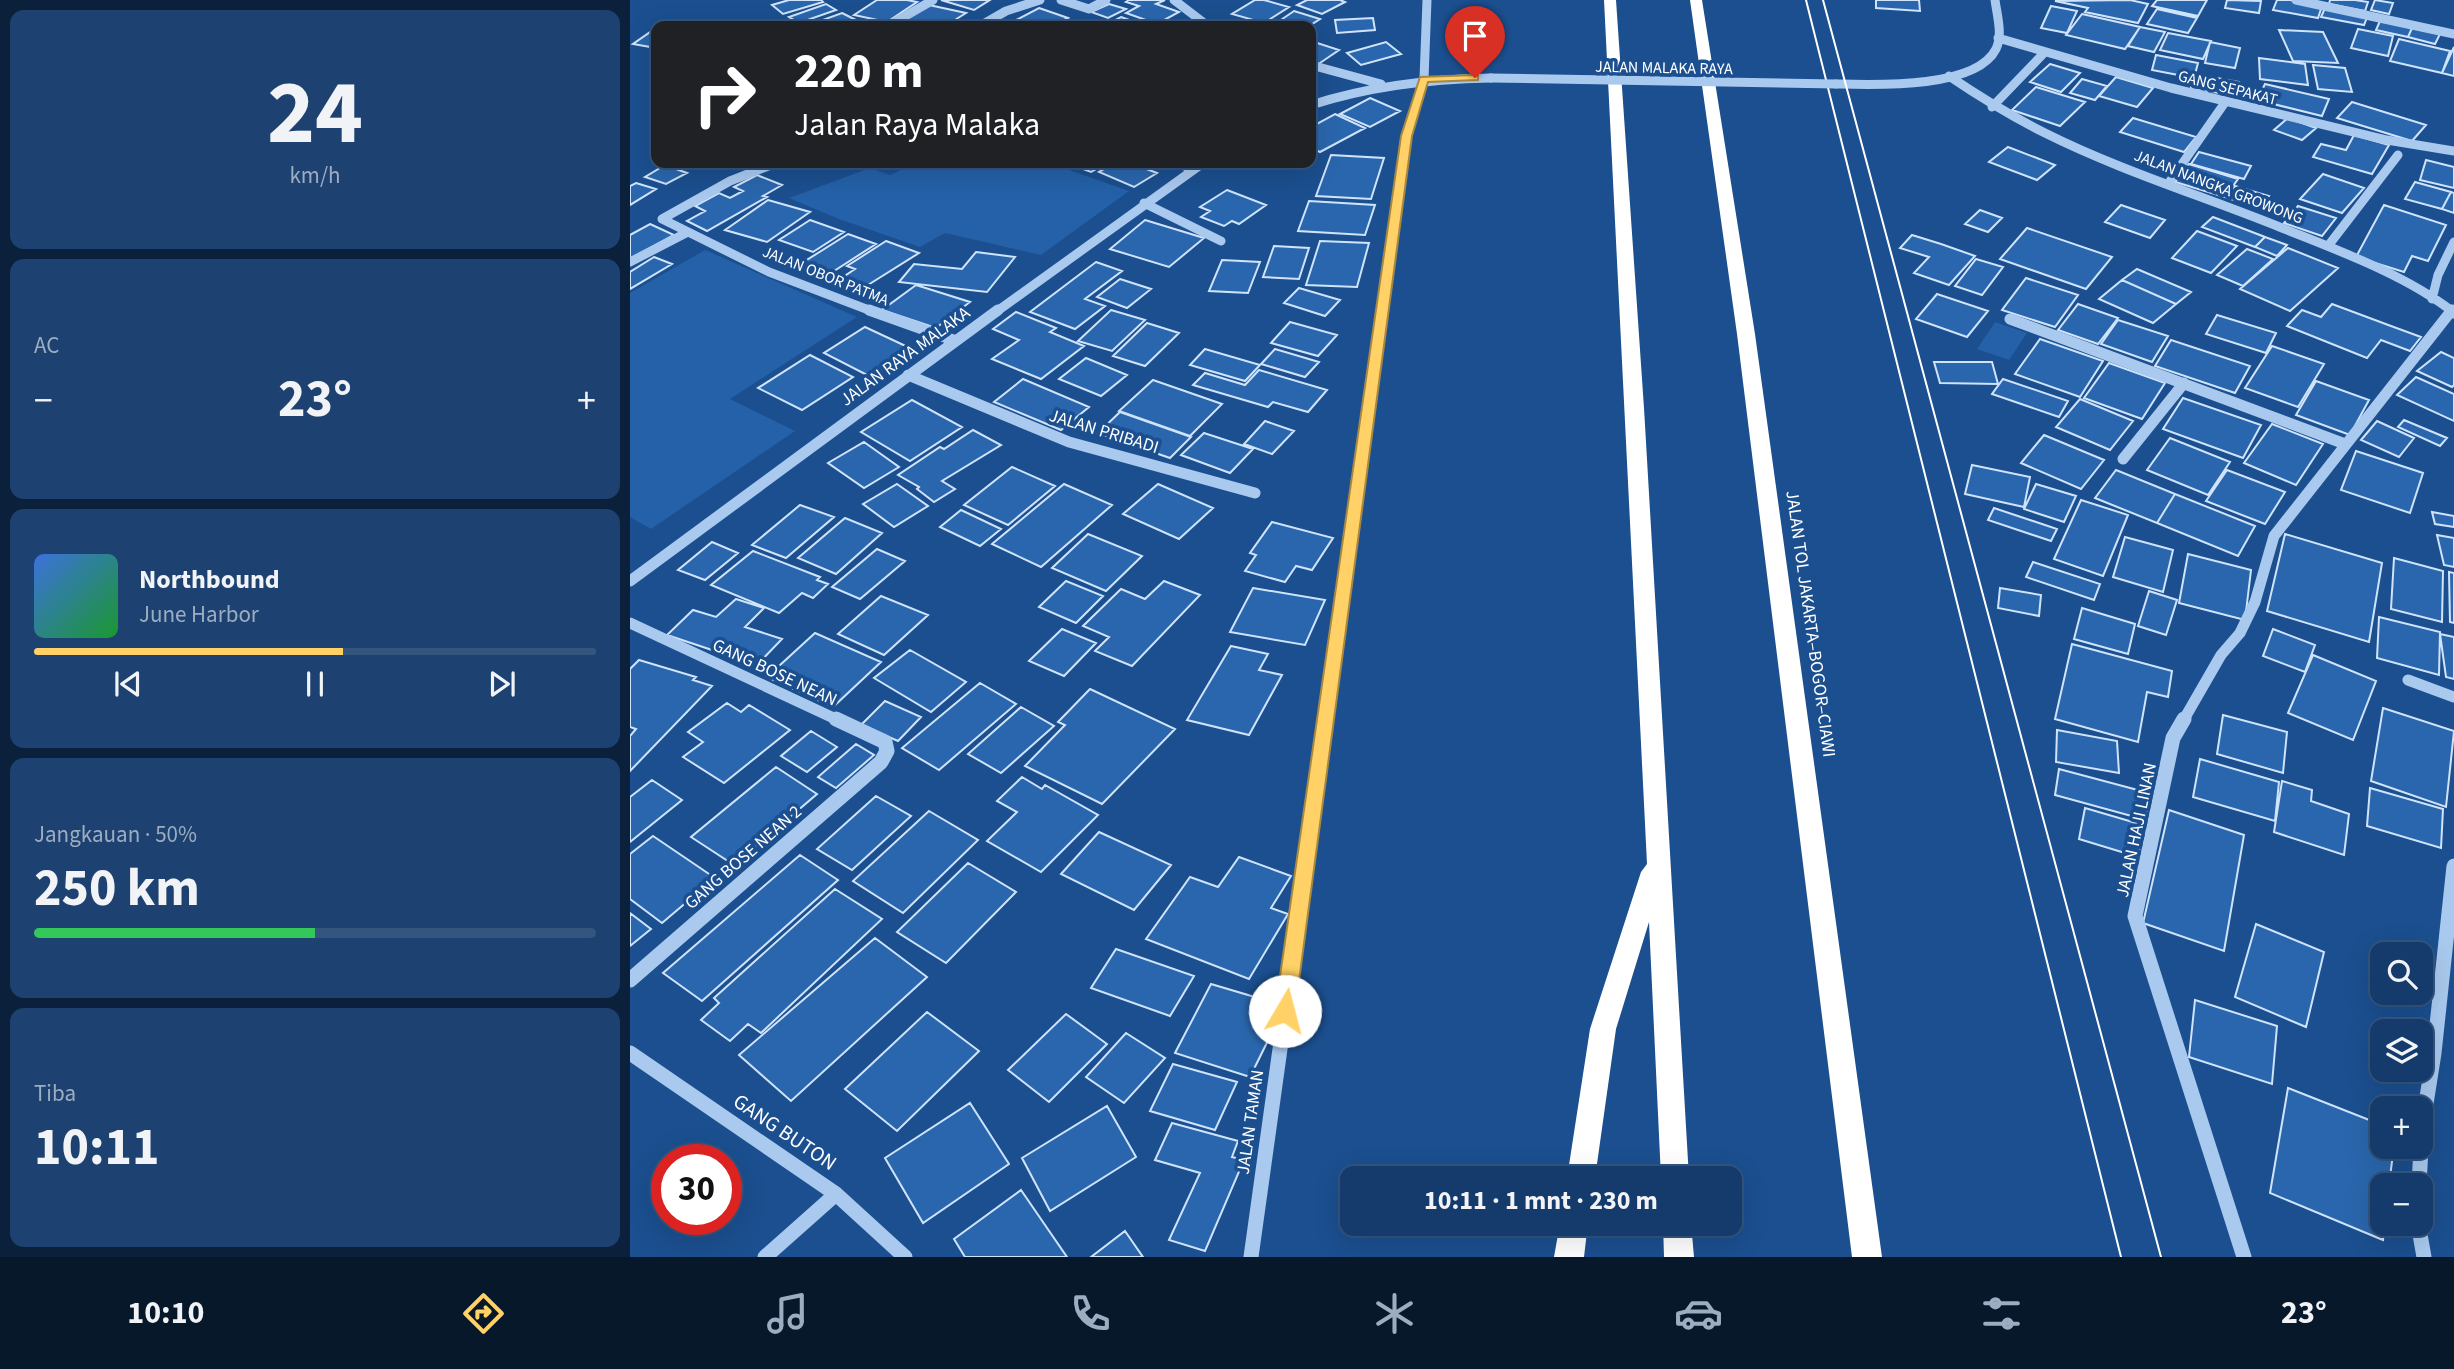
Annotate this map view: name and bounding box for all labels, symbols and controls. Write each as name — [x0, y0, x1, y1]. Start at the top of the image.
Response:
pin — [1445, 6, 1505, 78]
icon: arrive — [1456, 17, 1494, 55]
text: 220 m — [794, 37, 923, 107]
text: 24 — [267, 49, 363, 178]
icon: right — [679, 49, 770, 140]
street label: JALAN MALAKA RAYA — [1595, 56, 1733, 80]
street label: GANG SEPAKAT — [2176, 65, 2280, 111]
text: Jalan Raya Malaka — [794, 102, 1040, 148]
street label: JALAN NANGKA GROWONG — [2131, 145, 2306, 229]
text: km/h — [289, 159, 341, 192]
street label: JALAN OBOR PATMA — [759, 241, 892, 311]
street label: JALAN RAYA MALAKA — [835, 301, 976, 412]
text: AC — [34, 329, 59, 362]
text: 23° — [278, 363, 352, 437]
text: − — [34, 374, 53, 428]
text: + — [577, 374, 596, 428]
street label: JALAN PRIBADI — [1046, 403, 1162, 460]
street label: JALAN TOL JAKARTA–BOGOR–CIAWI — [1779, 489, 1842, 759]
text: Northbound — [139, 561, 280, 598]
text: June Harbor — [139, 598, 259, 631]
street label: GANG BOSE NEAN — [708, 633, 841, 712]
icon: previous — [109, 665, 147, 703]
icon: pause — [296, 665, 334, 703]
icon: next — [483, 665, 521, 703]
street label: JALAN HAJI LINAN — [2110, 760, 2163, 900]
street label: GANG BOSE NEAN 2 — [679, 800, 807, 915]
text: Jangkauan · 50% — [34, 818, 197, 851]
text: 250 km — [34, 852, 200, 926]
map controls — [2370, 942, 2433, 1236]
button: search — [2370, 942, 2433, 1005]
position arrow — [1248, 974, 1322, 1048]
button: layers — [2370, 1019, 2433, 1082]
street label: JALAN TAMAN — [1231, 1068, 1270, 1176]
text: Tiba — [34, 1077, 76, 1110]
street label: GANG BUTON — [727, 1086, 843, 1178]
button: + — [2370, 1096, 2433, 1159]
text: 10:11 — [34, 1111, 159, 1185]
speed limit sign: 30 — [651, 1144, 742, 1235]
button: − — [2370, 1173, 2433, 1236]
text: 10:11 · 1 mnt · 230 m — [1424, 1182, 1658, 1219]
icon: directions — [459, 1289, 508, 1338]
icon: music — [763, 1289, 812, 1338]
icon: phone — [1066, 1289, 1115, 1338]
icon: climate — [1370, 1289, 1419, 1338]
icon: car — [1674, 1289, 1723, 1338]
icon: filters — [1977, 1289, 2026, 1338]
text: 10:10 — [127, 1290, 205, 1336]
text: 23° — [2281, 1290, 2327, 1336]

